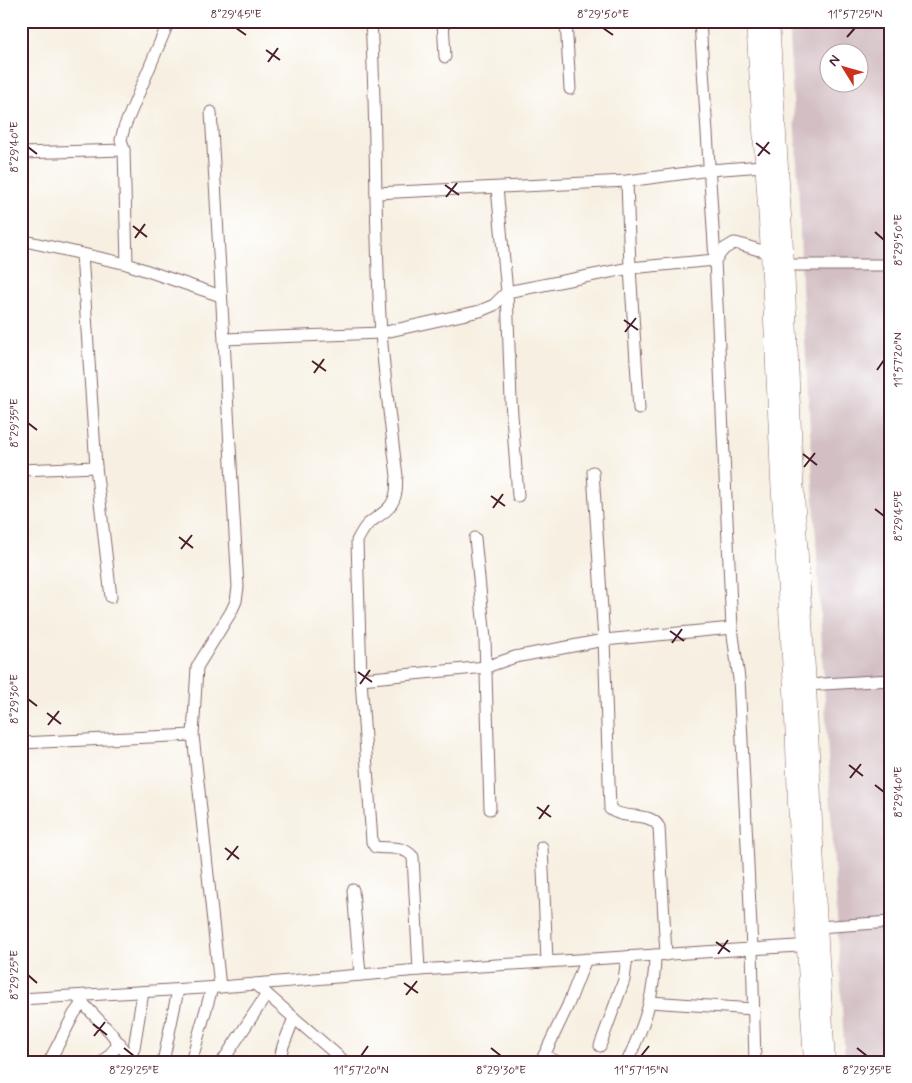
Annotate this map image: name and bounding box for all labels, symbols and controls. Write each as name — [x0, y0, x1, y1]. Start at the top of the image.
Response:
text: 8°29'45"E — [210, 7, 262, 23]
text: 8°29'50"E — [577, 7, 629, 23]
text: 11°57'25"N — [828, 7, 883, 23]
north arrow — [820, 42, 870, 92]
text: N — [824, 52, 844, 70]
text: 8°29'40"E — [7, 121, 23, 173]
text: 8°29'50"E — [891, 214, 907, 266]
text: 11°57'20"N — [891, 332, 907, 388]
text: 8°29'35"E — [7, 398, 23, 448]
text: 8°29'45"E — [891, 490, 907, 542]
text: 8°29'30"E — [7, 674, 23, 724]
text: 8°29'40"E — [891, 766, 907, 818]
text: 8°29'25"E — [7, 950, 23, 1000]
text: 8°29'25"E — [109, 1063, 159, 1079]
text: 11°57'20"N — [333, 1063, 389, 1079]
text: 8°29'30"E — [476, 1063, 526, 1079]
text: 11°57'15"N — [614, 1063, 668, 1079]
text: 8°29'35"E — [842, 1063, 892, 1079]

